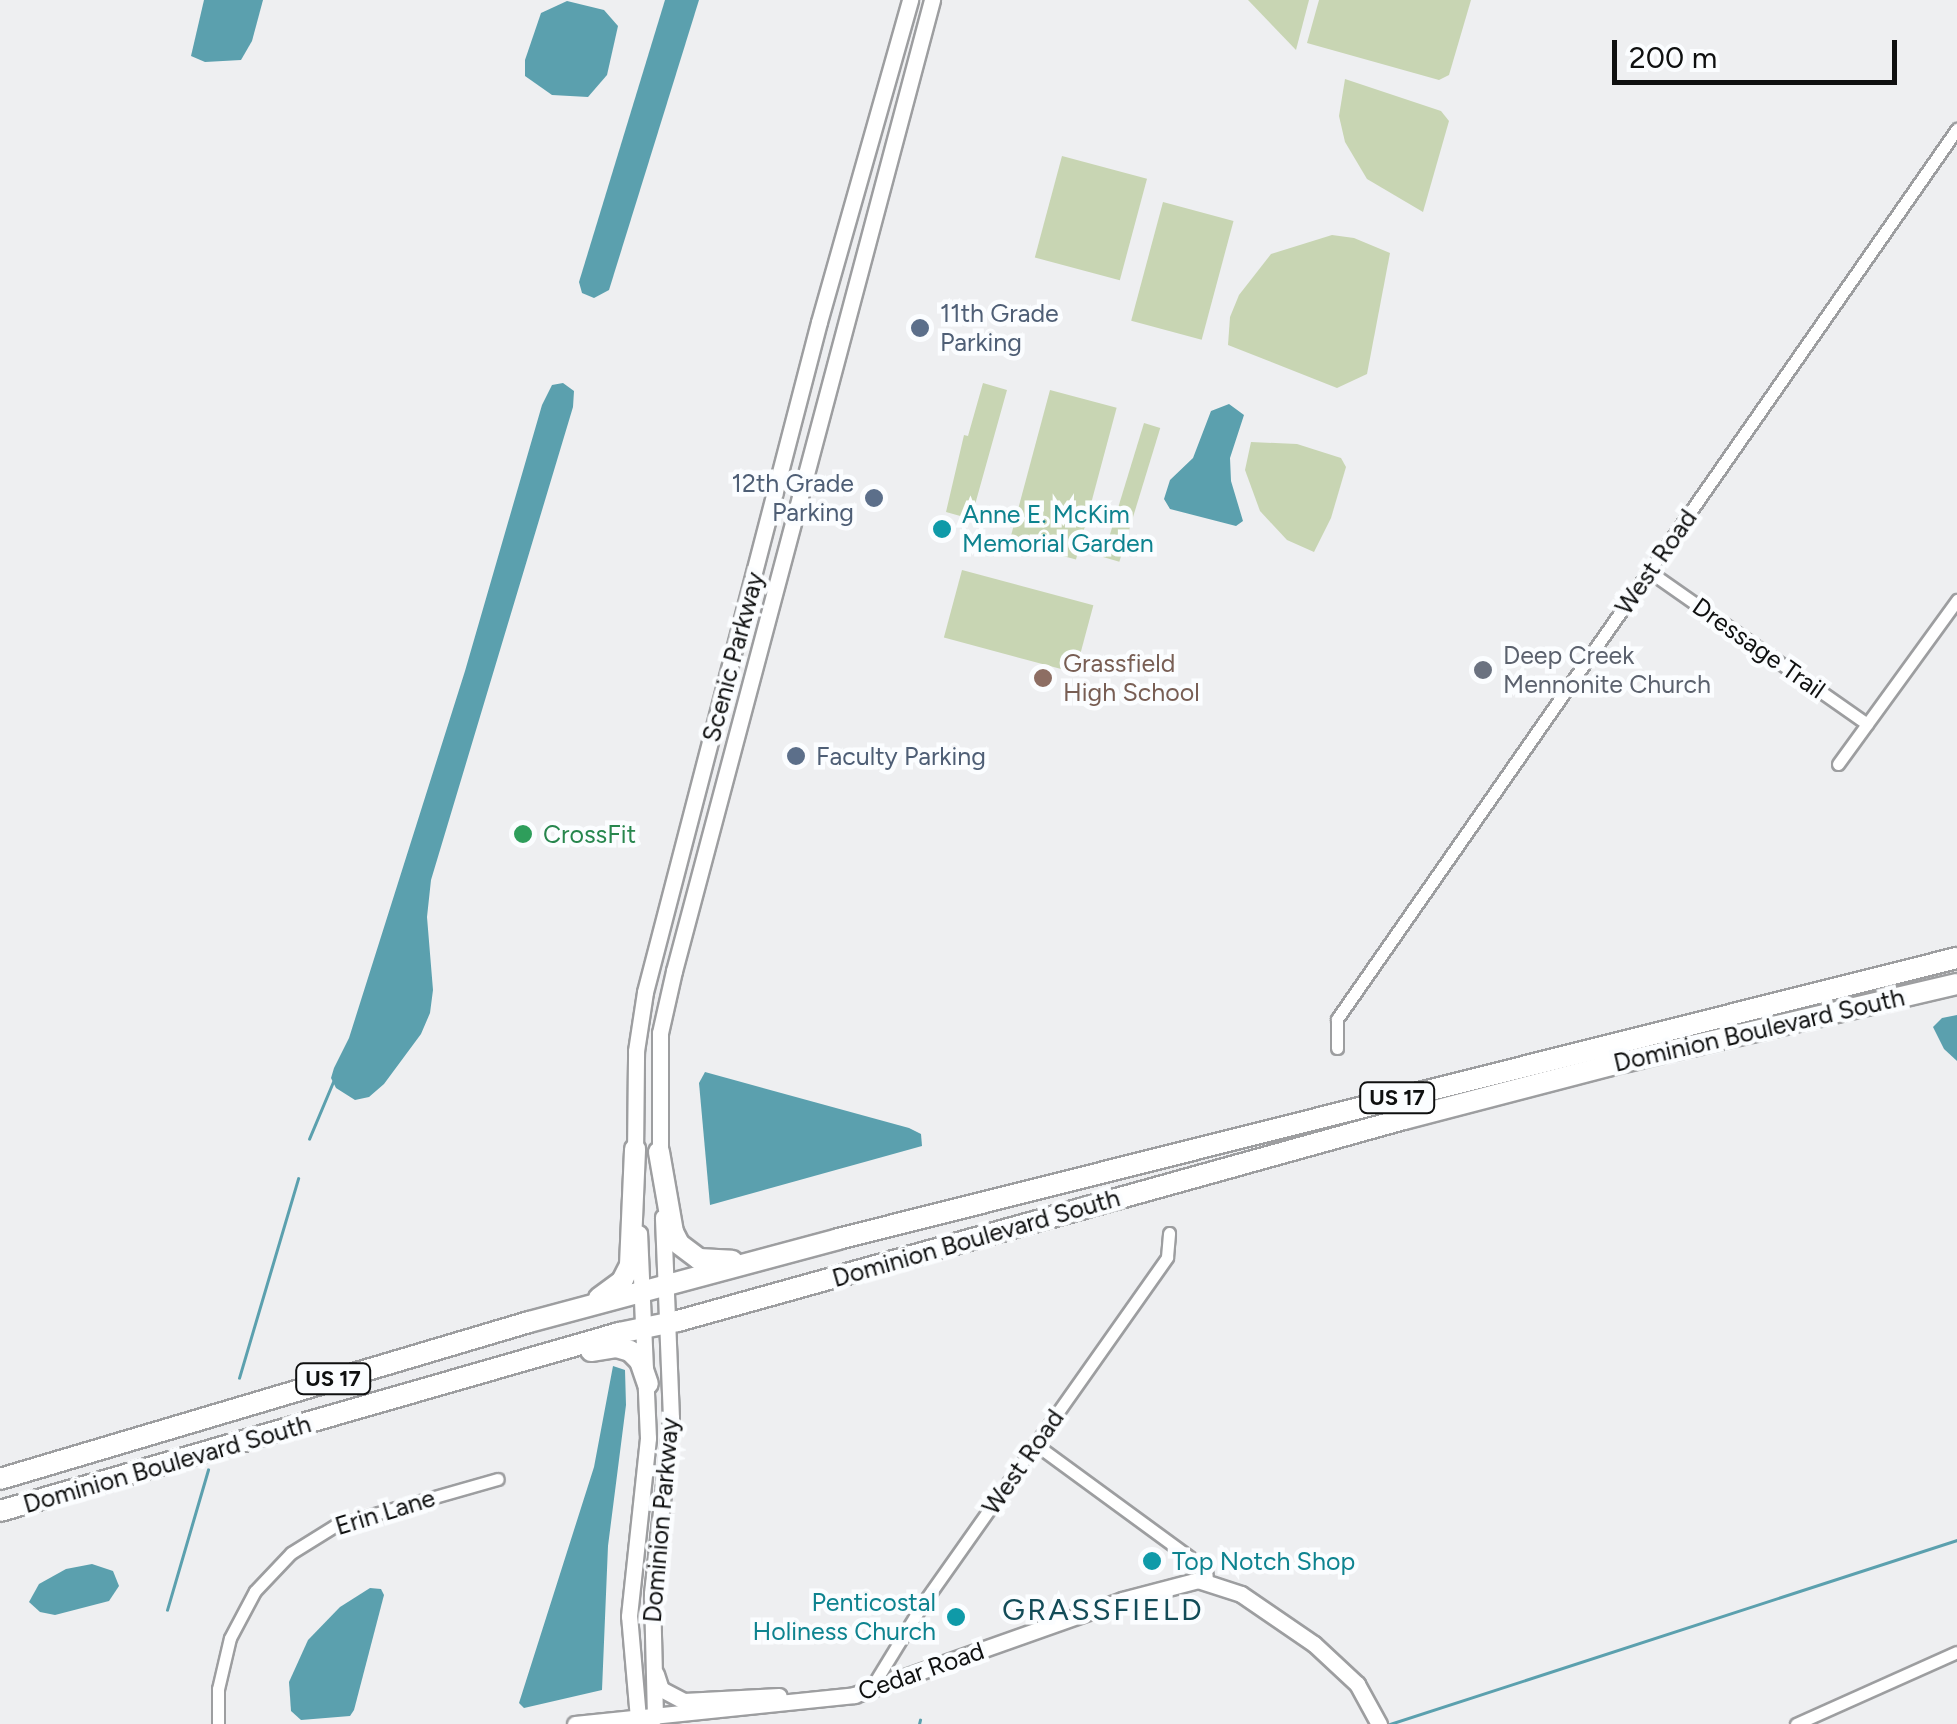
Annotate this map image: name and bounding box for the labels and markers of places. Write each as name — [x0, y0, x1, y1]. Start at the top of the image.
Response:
place label: 11th Grade Parking — [940, 299, 1059, 358]
marker: 11th Grade Parking — [909, 317, 931, 339]
place label: 12th Grade Parking — [732, 469, 854, 528]
marker: 12th Grade Parking — [863, 487, 885, 509]
place label: Anne E. McKim Memorial Garden — [962, 500, 1154, 559]
marker: Anne E. McKim Memorial Garden — [931, 518, 953, 540]
place label: Deep Creek Mennonite Church — [1503, 641, 1711, 700]
place label: Grassfield High School — [1063, 649, 1200, 708]
marker: Deep Creek Mennonite Church — [1472, 659, 1494, 681]
marker: Grassfield High School — [1032, 667, 1054, 689]
place label: Faculty Parking — [816, 741, 986, 771]
marker: Faculty Parking — [785, 745, 807, 767]
place label: CrossFit — [543, 819, 636, 849]
marker: CrossFit — [512, 823, 534, 845]
place label: Top Notch Shop — [1172, 1546, 1355, 1576]
marker: Top Notch Shop — [1141, 1550, 1163, 1572]
place label: Penticostal Holiness Church — [753, 1588, 936, 1647]
marker: Penticostal Holiness Church — [945, 1606, 967, 1628]

